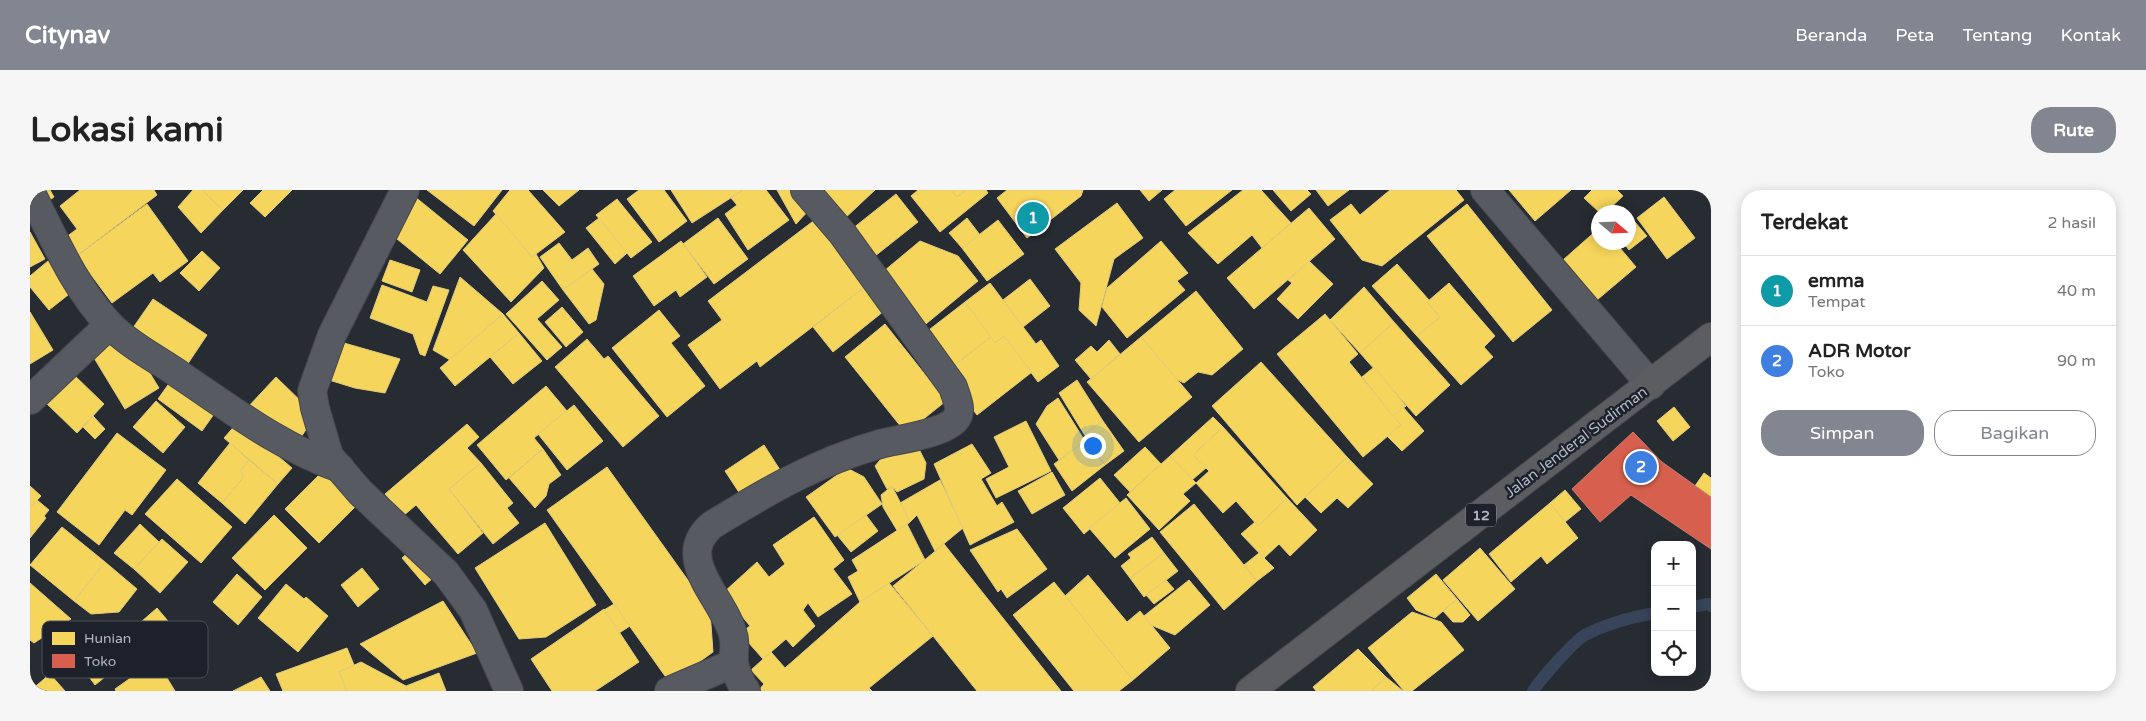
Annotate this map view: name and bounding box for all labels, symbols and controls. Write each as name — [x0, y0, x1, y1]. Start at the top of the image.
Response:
text: Citynav — [25, 21, 110, 50]
text: Beranda — [1795, 24, 1867, 46]
text: Peta — [1895, 24, 1934, 46]
text: Tentang — [1962, 24, 2032, 46]
text: Kontak — [2060, 24, 2121, 46]
button: Rute — [2031, 107, 2116, 153]
text: Lokasi kami — [30, 109, 224, 151]
pin: 1 — [1017, 199, 1049, 237]
north arrow — [1591, 205, 1636, 250]
text: Terdekat — [1761, 210, 1848, 235]
text: 2 hasil — [2047, 213, 2096, 233]
text: emma — [1808, 270, 1864, 292]
text: 1 — [1772, 281, 1782, 301]
text: 40 m — [2057, 281, 2096, 301]
text: Tempat — [1808, 292, 1865, 312]
text: ADR Motor — [1808, 340, 1910, 362]
text: 2 — [1772, 351, 1782, 371]
text: 90 m — [2057, 351, 2096, 371]
text: Toko — [1808, 362, 1845, 382]
street label: Jalan Jenderal Sudirman — [1501, 383, 1651, 501]
button: Simpan — [1761, 410, 1924, 456]
button: Bagikan — [1934, 410, 2096, 456]
your location — [1080, 433, 1106, 459]
pin: 2 — [1625, 448, 1657, 486]
road number: 12 — [1466, 504, 1496, 526]
map controls — [1651, 541, 1696, 676]
button: + — [1651, 541, 1696, 586]
button: − — [1651, 586, 1696, 631]
legend — [42, 621, 208, 678]
text: Hunian — [84, 630, 131, 647]
button: locate — [1651, 631, 1696, 676]
text: Toko — [84, 653, 116, 670]

